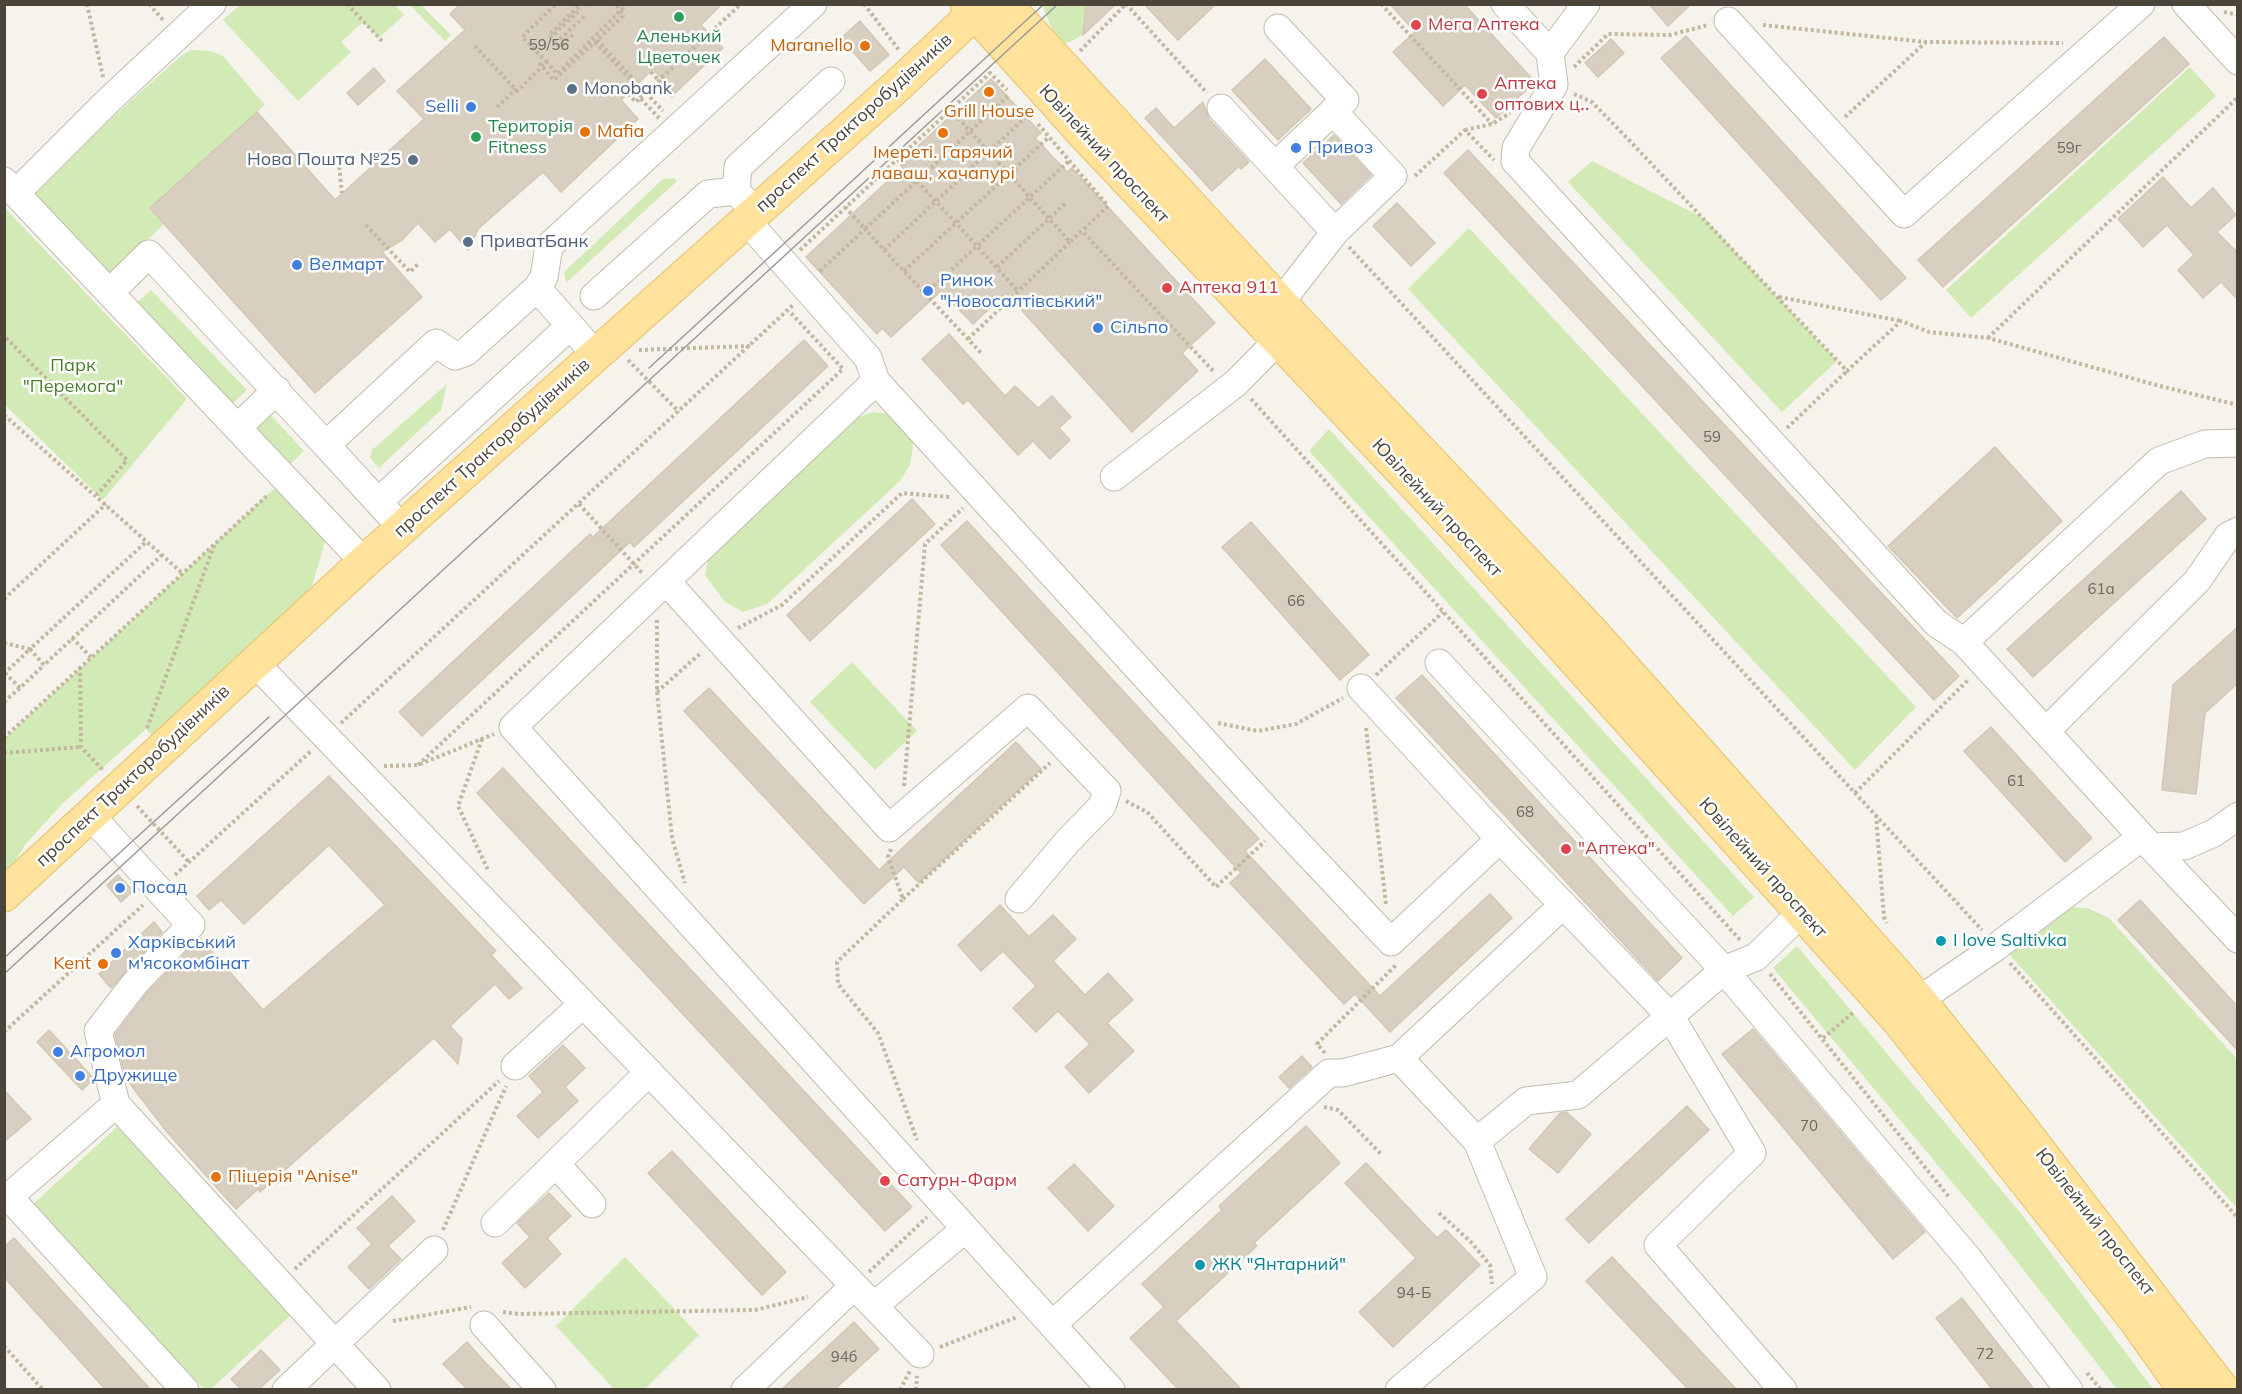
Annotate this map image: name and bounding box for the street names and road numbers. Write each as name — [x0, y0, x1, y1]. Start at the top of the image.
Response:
street label: проспект Тракторобудівників — [751, 29, 957, 217]
street label: Ювілейний проспект — [1034, 80, 1174, 228]
street label: проспект Тракторобудівників — [389, 354, 595, 542]
street label: Ювілейний проспект — [1367, 434, 1507, 582]
street label: проспект Тракторобудівників — [32, 681, 234, 871]
street label: Ювілейний проспект — [1694, 793, 1832, 943]
street label: Ювілейний проспект — [2031, 1144, 2159, 1300]

